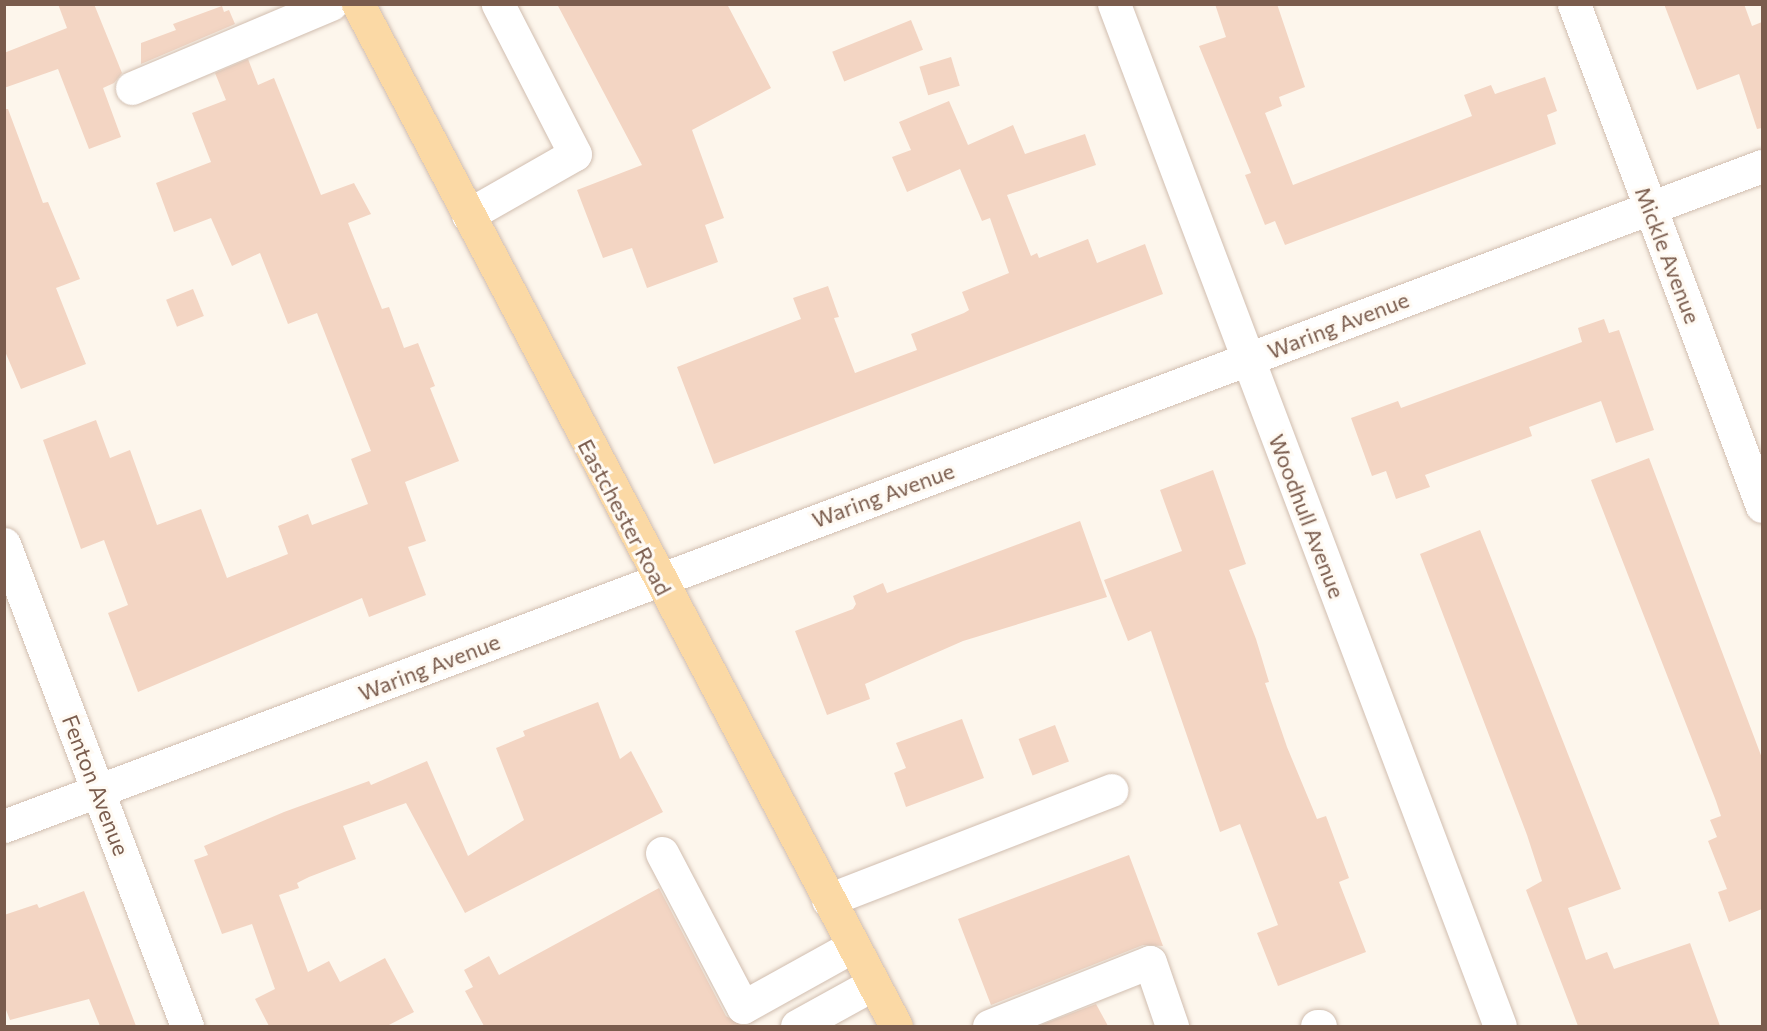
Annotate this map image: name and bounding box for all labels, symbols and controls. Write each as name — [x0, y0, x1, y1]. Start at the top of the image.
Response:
street label: Mickle Avenue — [1630, 183, 1706, 327]
street label: Waring Avenue — [1264, 286, 1412, 364]
street label: Woodhull Avenue — [1264, 430, 1350, 602]
street label: Eastchester Road — [573, 434, 677, 600]
street label: Waring Avenue — [808, 457, 958, 533]
street label: Waring Avenue — [355, 628, 503, 706]
street label: Fenton Avenue — [57, 711, 135, 859]

